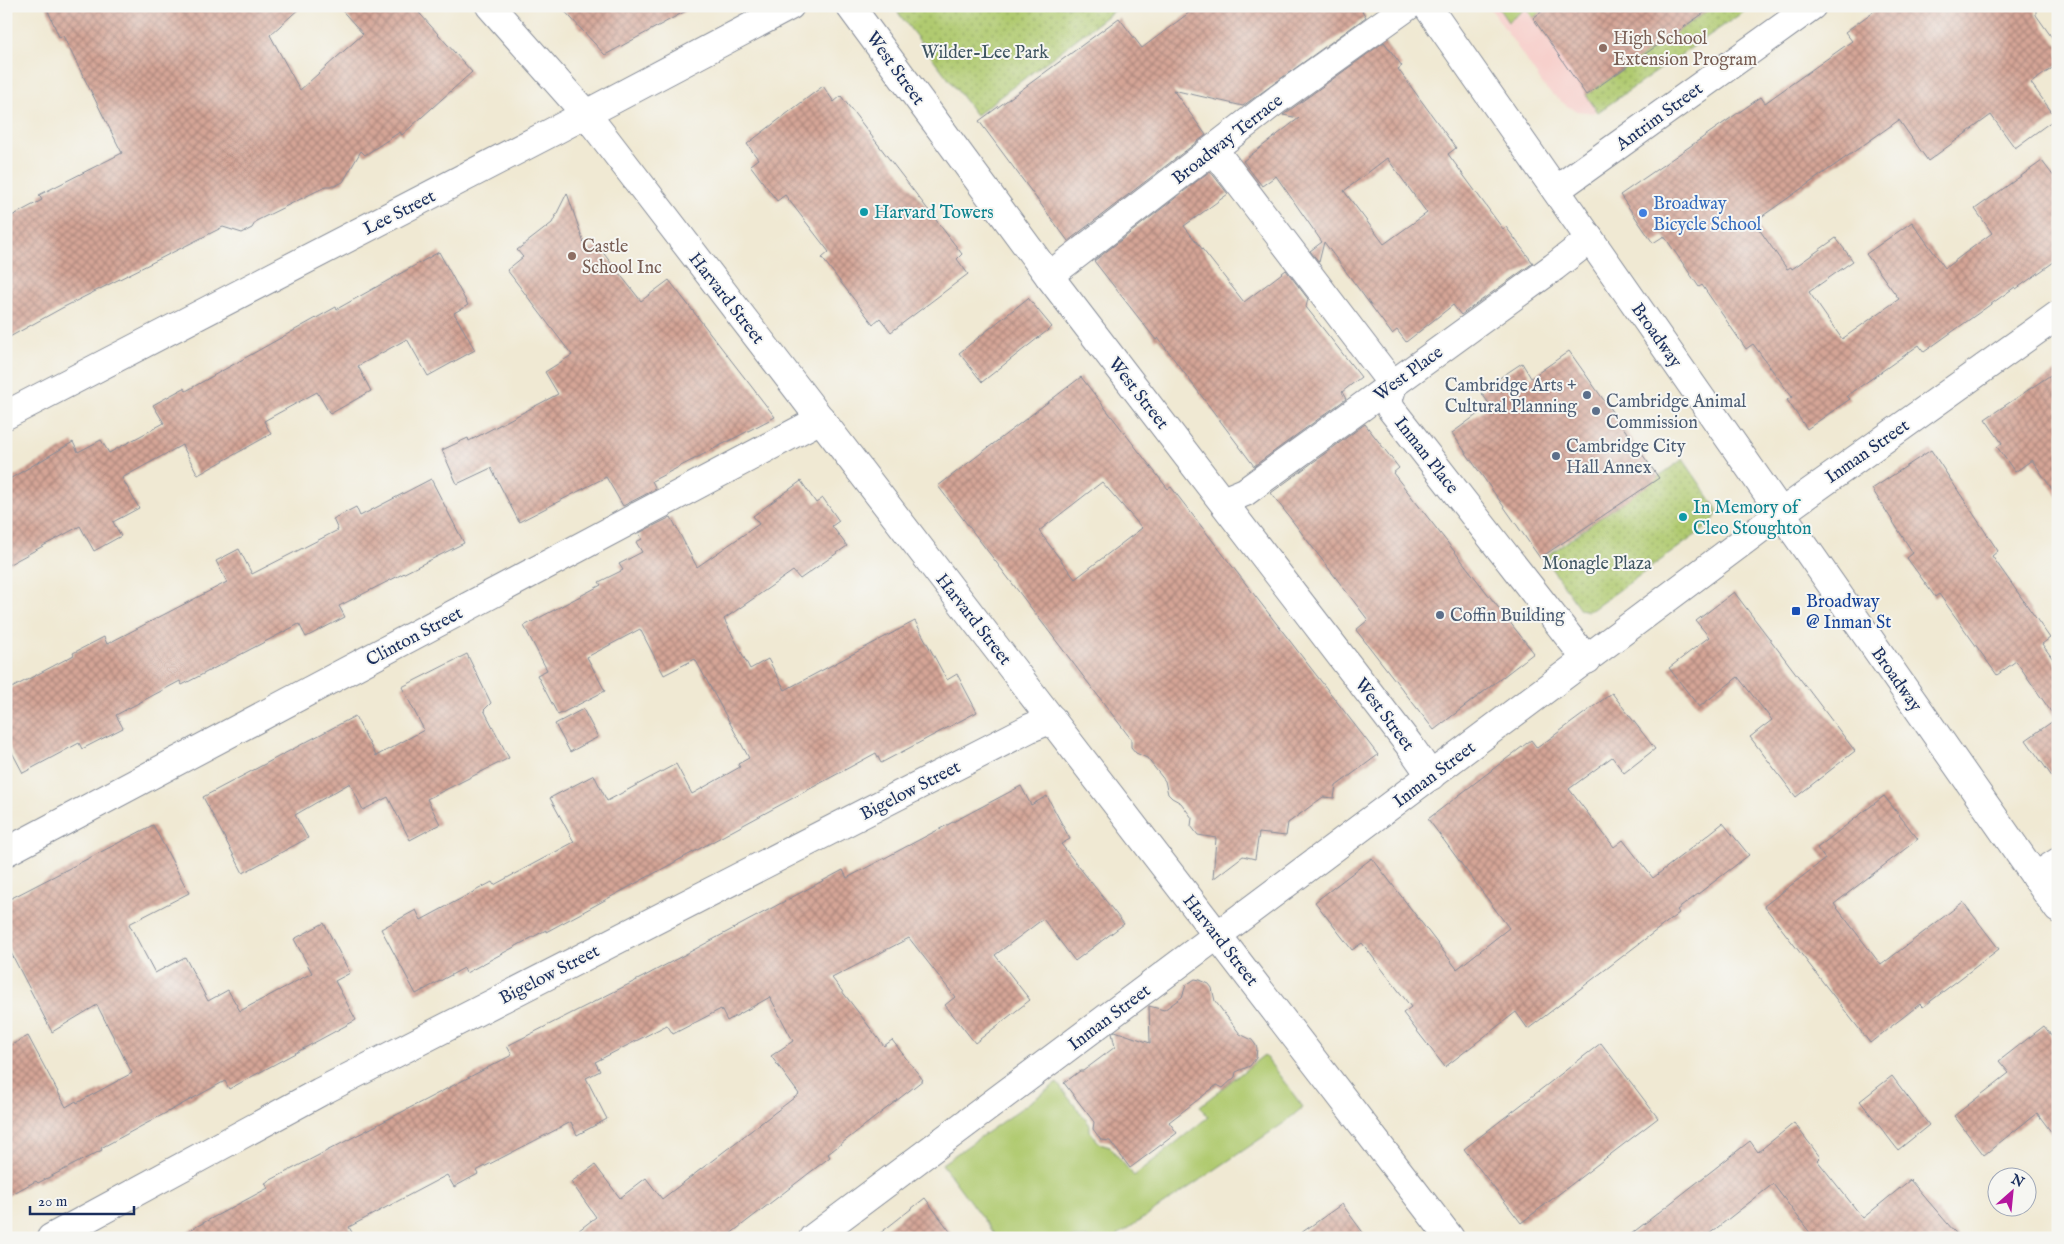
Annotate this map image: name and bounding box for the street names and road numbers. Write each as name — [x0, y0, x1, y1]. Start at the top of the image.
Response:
street label: West Street — [860, 27, 929, 110]
street label: Antrim Street — [1611, 78, 1708, 157]
street label: Broadway Terrace — [1168, 90, 1288, 191]
street label: Lee Street — [360, 185, 440, 241]
street label: Harvard Street — [683, 248, 769, 350]
street label: Broadway — [1625, 299, 1686, 373]
street label: West Place — [1370, 341, 1448, 407]
street label: West Street — [1102, 353, 1173, 435]
street label: Inman Place — [1389, 413, 1463, 499]
street label: Inman Street — [1821, 415, 1914, 490]
street label: Harvard Street — [930, 569, 1016, 671]
street label: Clinton Street — [362, 602, 467, 672]
street label: Broadway — [1865, 643, 1926, 717]
street label: West Street — [1349, 674, 1419, 756]
street label: Inman Street — [1389, 737, 1481, 814]
street label: Bigelow Street — [857, 756, 965, 826]
street label: Harvard Street — [1177, 890, 1263, 992]
street label: Bigelow Street — [496, 940, 604, 1010]
street label: Inman Street — [1064, 980, 1156, 1057]

